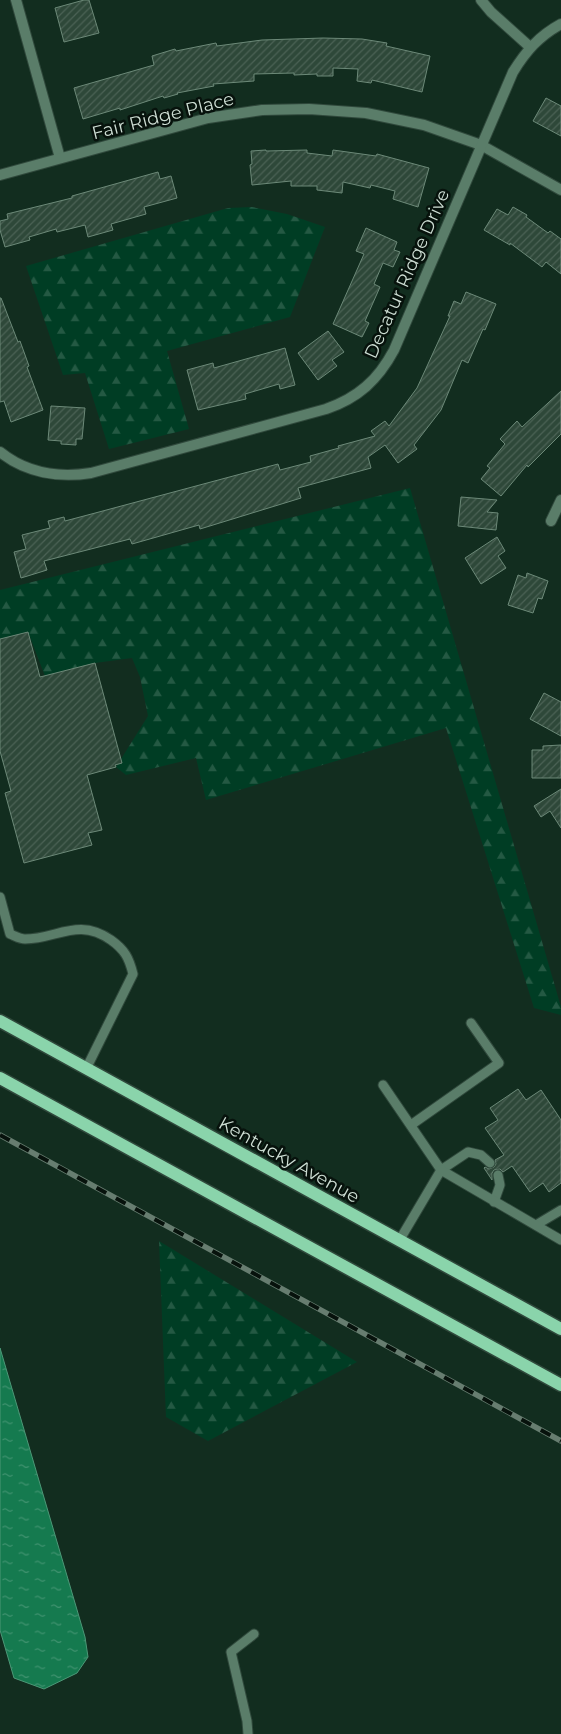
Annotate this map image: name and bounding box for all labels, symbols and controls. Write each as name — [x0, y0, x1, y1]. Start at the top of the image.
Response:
street label: Fair Ridge Place — [90, 88, 236, 144]
street label: Decatur Ridge Drive — [360, 186, 454, 362]
street label: Kentucky Avenue — [215, 1112, 363, 1208]

